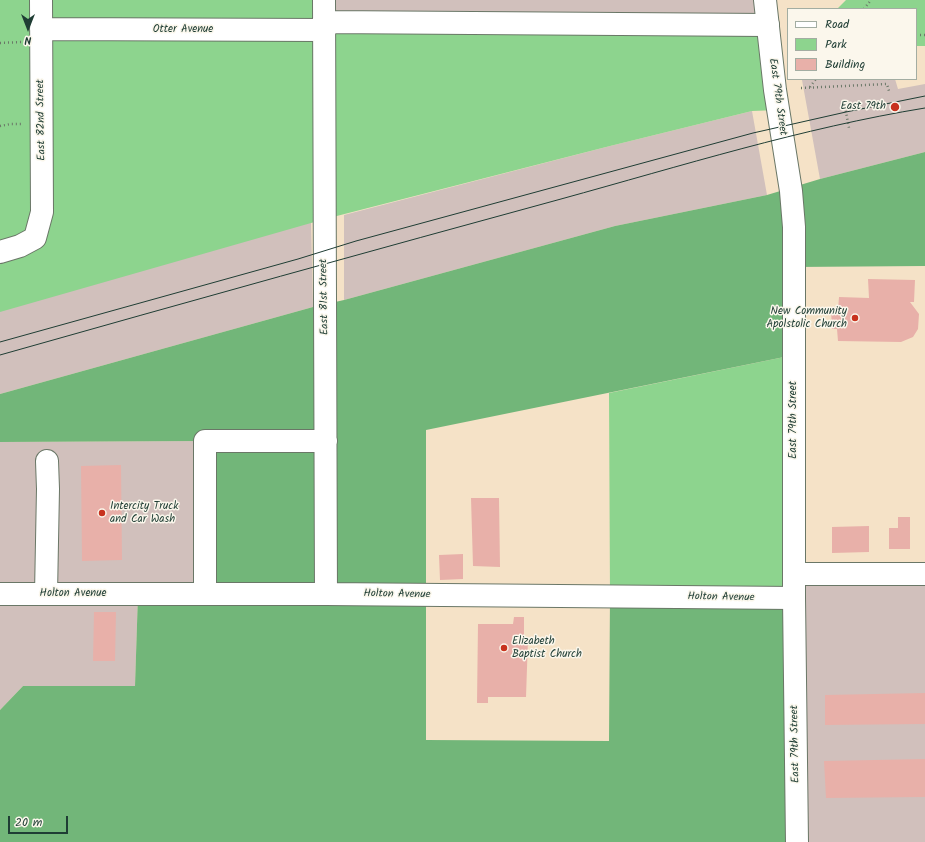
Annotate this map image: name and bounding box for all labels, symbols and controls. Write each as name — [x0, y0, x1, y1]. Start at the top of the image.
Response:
north arrow — [8, 8, 48, 48]
legend — [787, 8, 917, 80]
text: Road — [825, 15, 849, 34]
street label: Otter Avenue — [153, 23, 213, 37]
text: N — [25, 31, 31, 49]
text: Park — [825, 35, 847, 54]
text: Building — [825, 55, 865, 74]
street label: East 79th Street — [765, 58, 789, 136]
street label: East 82nd Street — [35, 79, 49, 161]
place label: East 79th — [840, 100, 886, 114]
marker: East 79th — [889, 101, 901, 113]
street label: East 81st Street — [318, 259, 332, 335]
place label: New Community Apolstolic Church — [767, 305, 847, 331]
marker: New Community Apolstolic Church — [850, 313, 860, 323]
street label: East 79th Street — [787, 381, 801, 459]
place label: Intercity Truck and Car Wash — [110, 500, 178, 526]
marker: Intercity Truck and Car Wash — [97, 508, 107, 518]
street label: Holton Avenue — [40, 587, 106, 601]
street label: Holton Avenue — [363, 588, 431, 602]
street label: Holton Avenue — [687, 591, 755, 605]
place label: Elizabeth Baptist Church — [512, 635, 582, 661]
marker: Elizabeth Baptist Church — [499, 643, 509, 653]
street label: East 79th Street — [789, 705, 803, 783]
scale bar — [10, 808, 70, 834]
text: 20 m — [15, 813, 42, 832]

